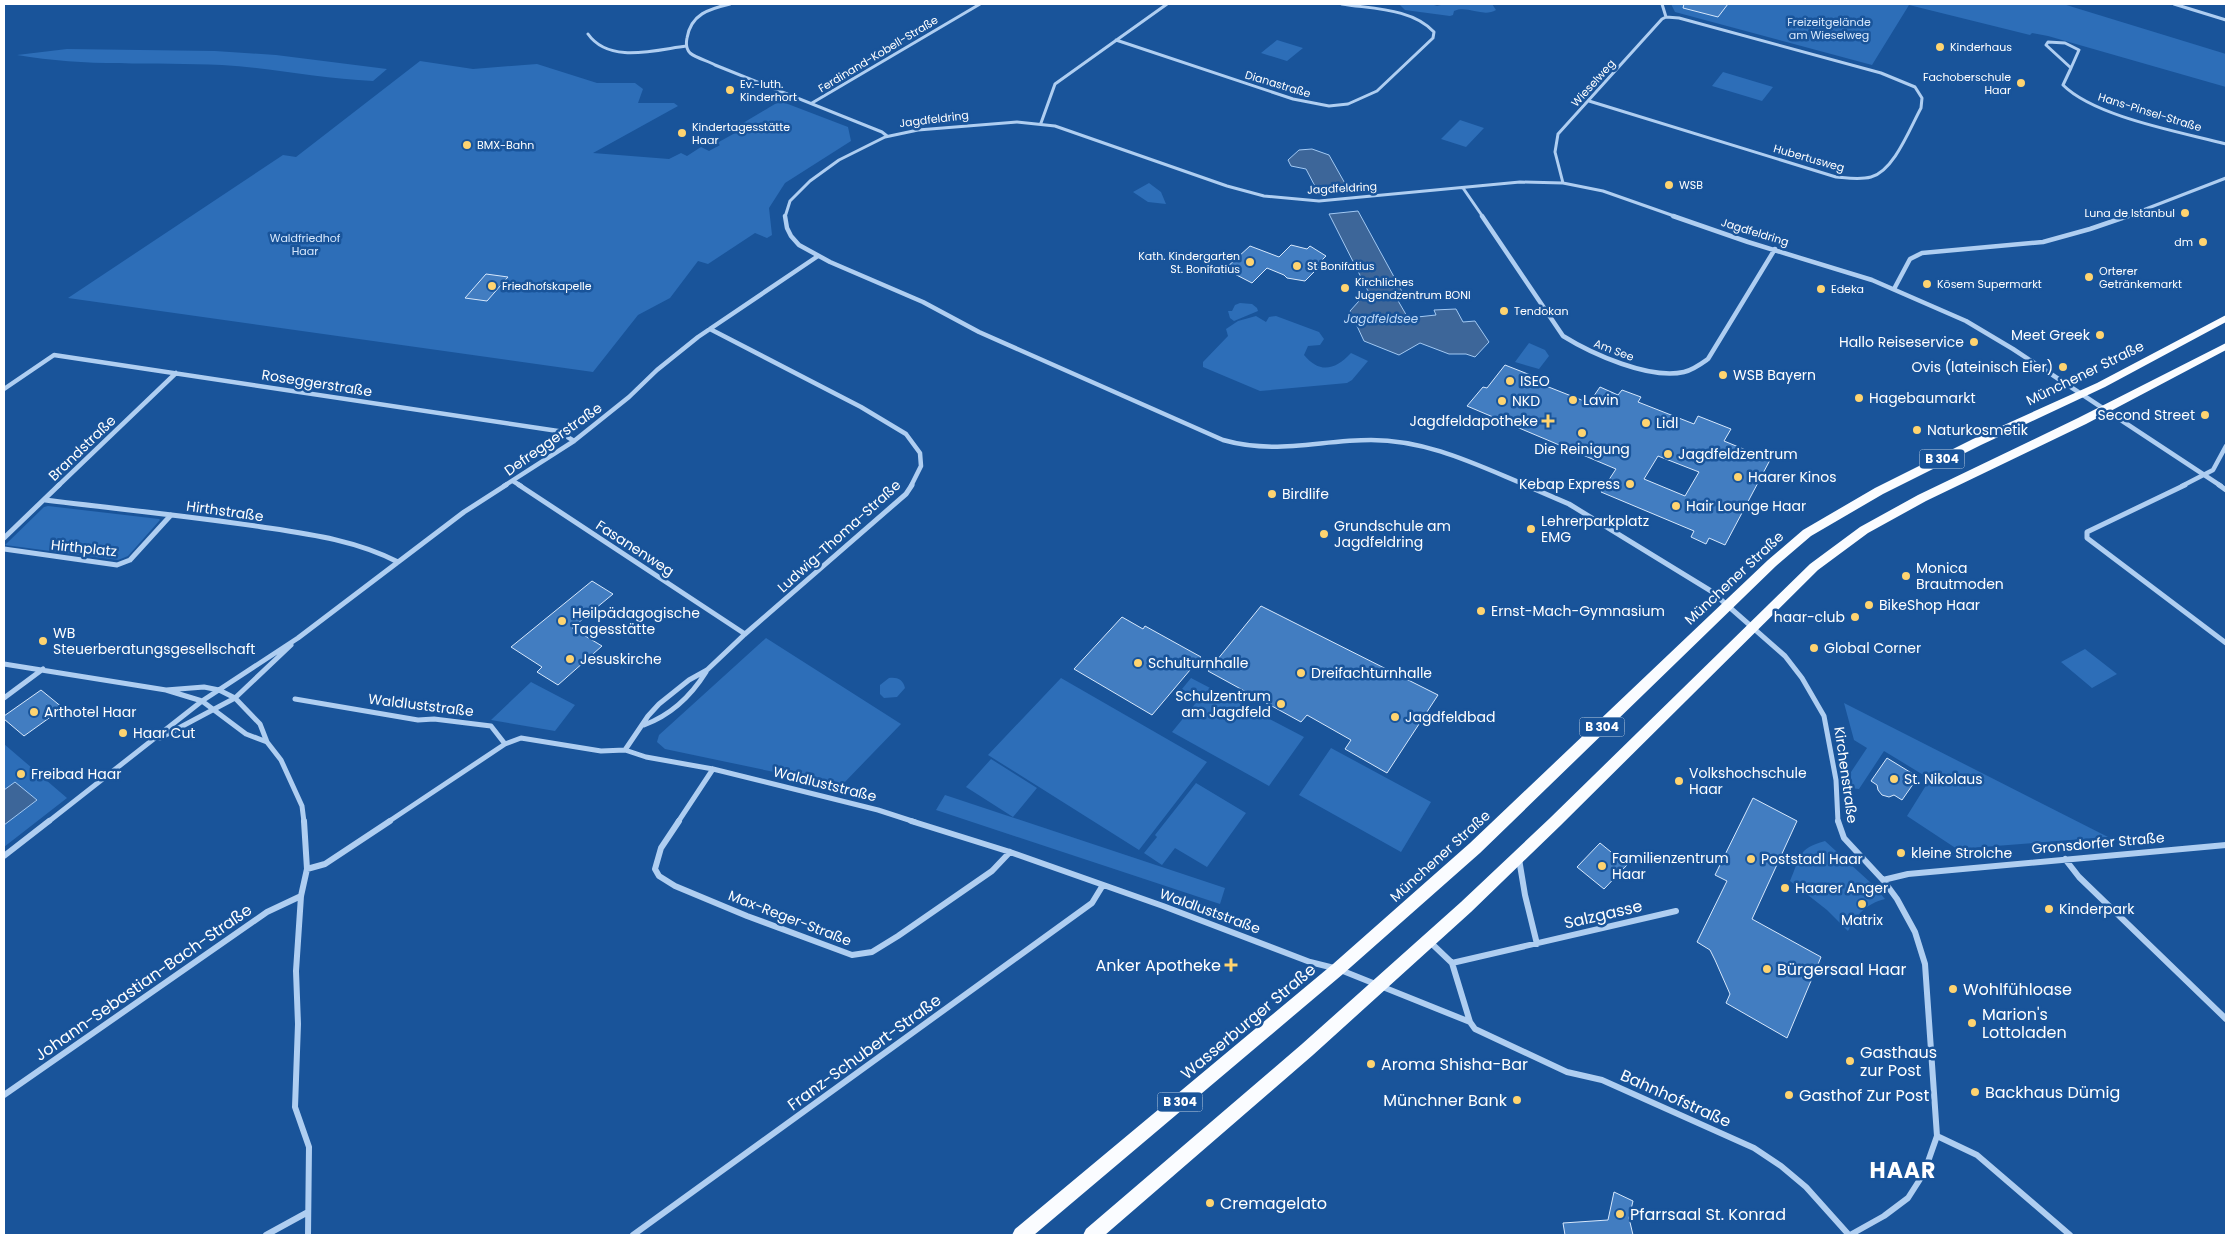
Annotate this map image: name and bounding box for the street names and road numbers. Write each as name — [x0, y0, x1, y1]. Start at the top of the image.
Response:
street label: Ferdinand-Kobell-Straße — [815, 12, 941, 96]
street label: Wieselweg — [1567, 56, 1619, 110]
street label: Dianastraße — [1243, 66, 1313, 102]
street label: Hans-Pinsel-Straße — [2096, 89, 2204, 135]
street label: Jagdfeldring — [898, 107, 970, 131]
street label: Hubertusweg — [1772, 140, 1846, 176]
street label: Jagdfeldring — [1307, 178, 1377, 198]
street label: Jagdfeldring — [1719, 214, 1791, 250]
street label: Am See — [1592, 335, 1637, 365]
street label: Münchener Straße — [2023, 336, 2148, 410]
street label: Roseggerstraße — [260, 364, 374, 402]
street label: Defreggerstraße — [500, 398, 606, 480]
street label: Brandstraße — [44, 410, 120, 485]
road number: B 304 — [1920, 449, 1964, 468]
street label: Ludwig-Thoma-Straße — [773, 475, 905, 597]
street label: Hirthstraße — [185, 496, 265, 526]
street label: Fasanenweg — [592, 515, 678, 581]
street label: Münchener Straße — [1680, 527, 1788, 629]
street label: Hirthplatz — [50, 535, 118, 561]
street label: Waldluststraße — [367, 689, 475, 721]
road number: B 304 — [1580, 718, 1624, 736]
street label: Kirchenstraße — [1829, 725, 1863, 825]
street label: Waldluststraße — [771, 761, 879, 807]
street label: Münchener Straße — [1385, 805, 1495, 907]
street label: Gronsdorfer Straße — [2031, 827, 2166, 859]
street label: Waldluststraße — [1157, 883, 1264, 939]
street label: Max-Reger-Straße — [726, 885, 855, 951]
street label: Salzgasse — [1562, 894, 1645, 935]
street label: Johann-Sebastian-Bach-Straße — [30, 898, 257, 1066]
street label: Wasserburger Straße — [1176, 958, 1321, 1085]
street label: Franz-Schubert-Straße — [783, 989, 946, 1116]
street label: Bahnhofstraße — [1617, 1064, 1735, 1133]
road number: B 304 — [1158, 1092, 1202, 1112]

